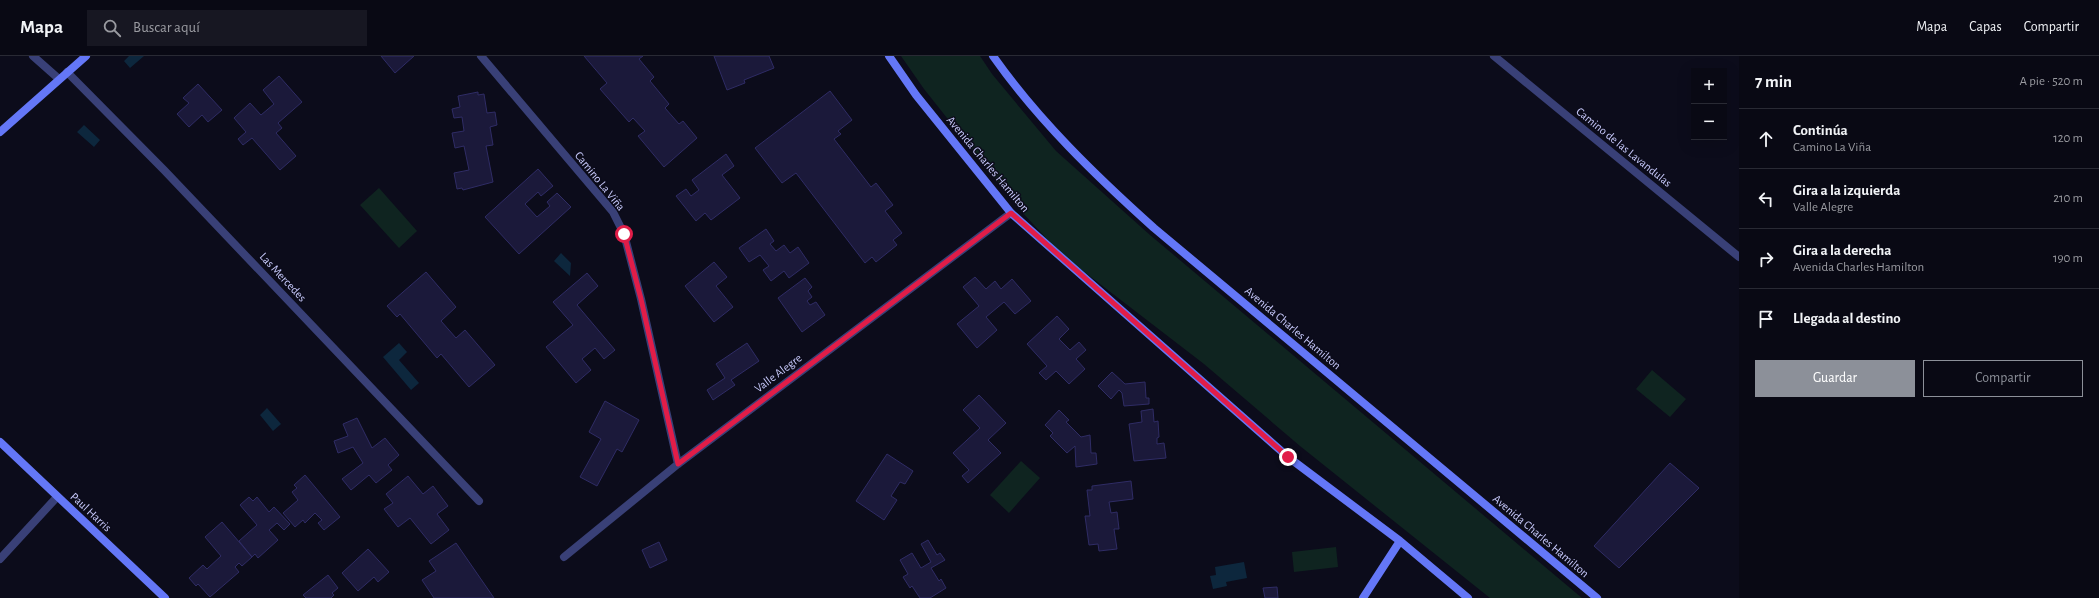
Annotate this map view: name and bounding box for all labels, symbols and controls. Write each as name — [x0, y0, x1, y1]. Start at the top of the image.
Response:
search box — [87, 10, 367, 46]
icon: search — [101, 17, 123, 39]
text: Mapa — [20, 18, 63, 37]
text: Buscar aquí — [133, 20, 200, 35]
text: Mapa — [1916, 20, 1947, 34]
text: Capas — [1969, 20, 2002, 34]
text: Compartir — [2024, 20, 2079, 34]
map controls — [1691, 68, 1727, 140]
button: + — [1691, 68, 1727, 104]
text: 7 min — [1755, 73, 1792, 90]
text: A pie · 520 m — [2020, 75, 2083, 88]
button: − — [1691, 104, 1727, 140]
street label: Camino de las Lavandulas — [1574, 105, 1674, 189]
street label: Avenida Charles Hamilton — [944, 114, 1032, 214]
text: Continúa — [1793, 123, 1848, 138]
icon: ahead — [1755, 128, 1777, 150]
text: 120 m — [2053, 132, 2083, 145]
text: Camino La Viña — [1793, 141, 1871, 154]
street label: Camino La Viña — [573, 149, 628, 213]
text: Gira a la izquierda — [1793, 183, 1900, 198]
icon: left — [1755, 188, 1777, 210]
text: 210 m — [2053, 192, 2083, 205]
text: Valle Alegre — [1793, 201, 1853, 214]
route start — [615, 225, 633, 243]
text: Gira a la derecha — [1793, 243, 1892, 258]
icon: right — [1755, 248, 1777, 270]
street label: Las Mercedes — [257, 250, 309, 304]
text: 190 m — [2053, 252, 2083, 265]
text: Avenida Charles Hamilton — [1793, 261, 1924, 274]
street label: Avenida Charles Hamilton — [1243, 284, 1343, 372]
icon: arrive — [1755, 308, 1777, 330]
text: Llegada al destino — [1793, 311, 1901, 326]
street label: Valle Alegre — [752, 351, 804, 395]
button: Guardar — [1755, 360, 1915, 397]
button: Compartir — [1923, 360, 2083, 397]
route end — [1279, 448, 1297, 466]
street label: Paul Harris — [68, 490, 114, 534]
street label: Avenida Charles Hamilton — [1491, 492, 1591, 580]

